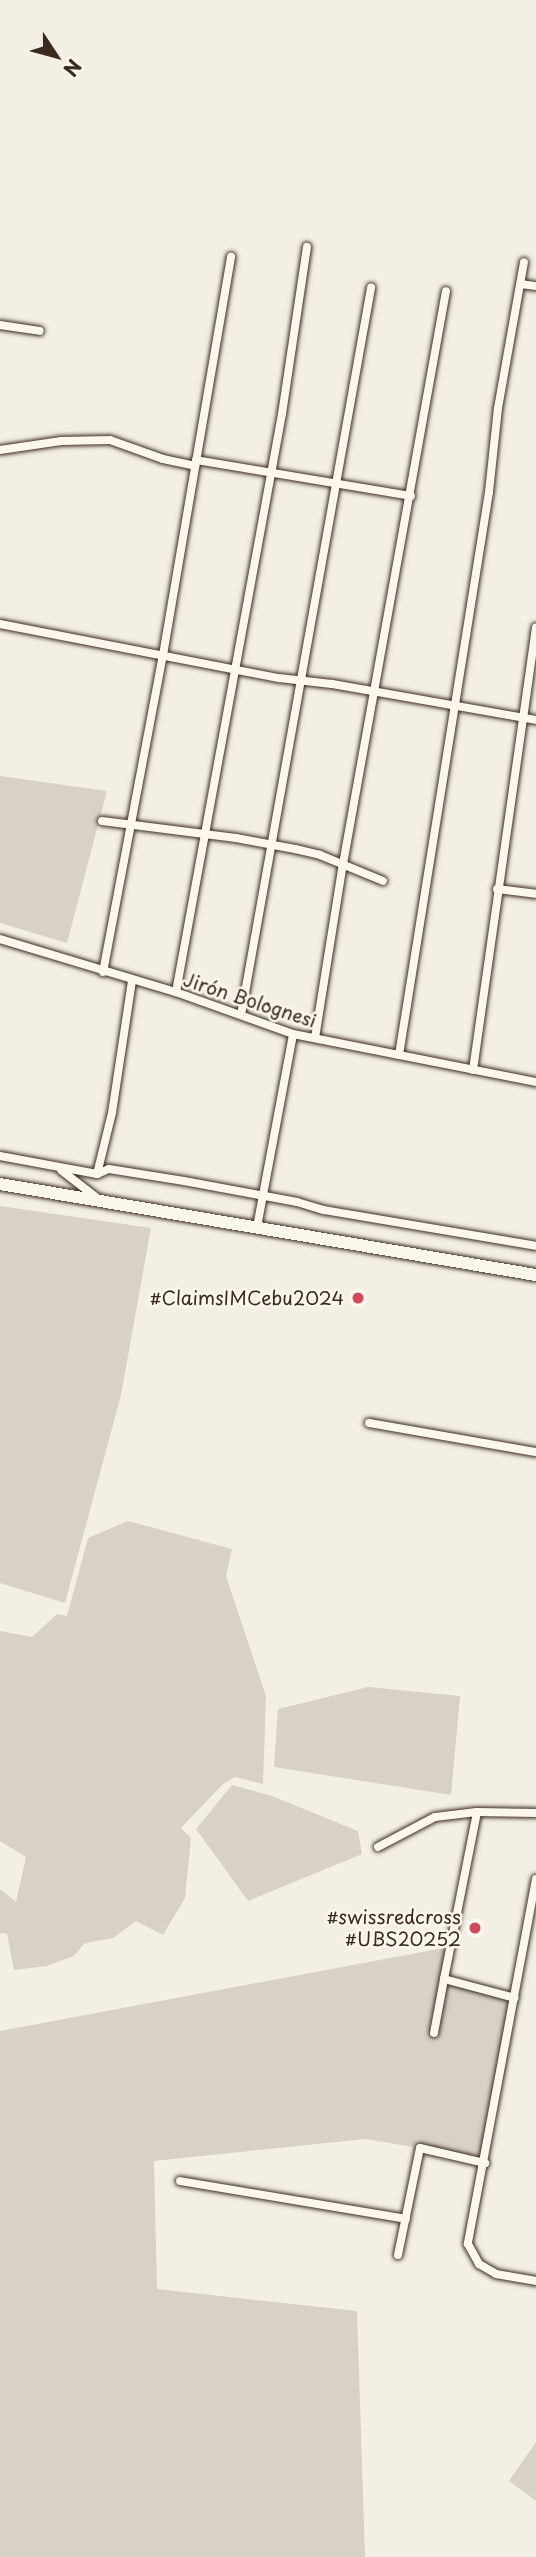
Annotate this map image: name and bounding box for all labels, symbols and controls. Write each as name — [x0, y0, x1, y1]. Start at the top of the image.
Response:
north arrow — [21, 21, 91, 91]
text: N — [57, 54, 89, 83]
street label: Jirón Bolognesi — [180, 968, 320, 1032]
place label: #ClaimsIMCebu2024 — [150, 1287, 344, 1309]
marker: #ClaimsIMCebu2024 — [350, 1290, 366, 1306]
place label: #swissredcross #UBS20252 — [327, 1906, 461, 1950]
marker: #swissredcross #UBS20252 — [467, 1920, 483, 1936]

